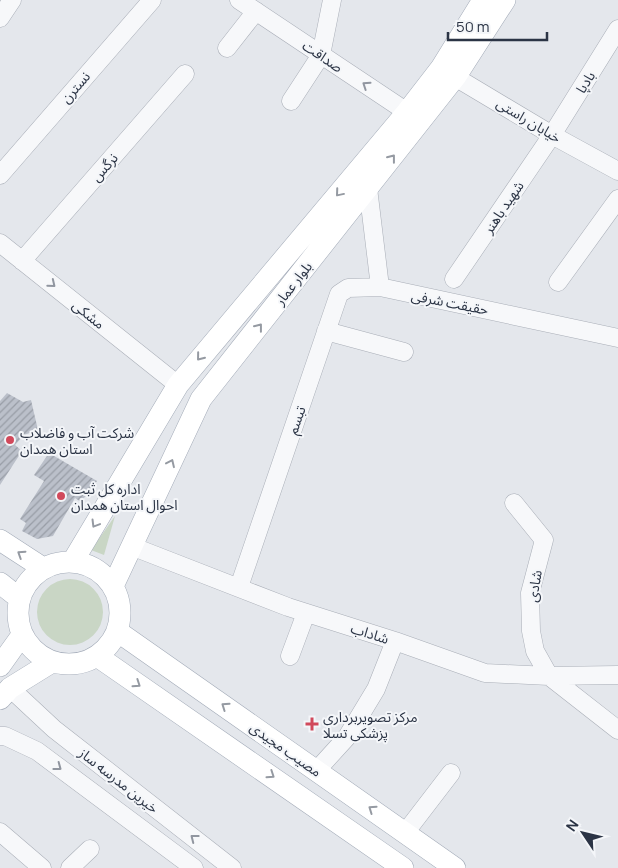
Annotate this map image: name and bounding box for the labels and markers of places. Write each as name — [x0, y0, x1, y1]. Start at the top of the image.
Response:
place label: شرکت آب و فاضلاب استان همدان — [20, 423, 134, 458]
marker: شرکت آب و فاضلاب استان همدان — [4, 434, 16, 446]
place label: اداره کل ثبت احوال استان همدان — [71, 479, 178, 514]
marker: اداره کل ثبت احوال استان همدان — [55, 490, 67, 502]
place label: مرکز تصویربرداری پزشکی تسلا — [323, 707, 418, 743]
marker: مرکز تصویربرداری پزشکی تسلا — [305, 717, 319, 731]

